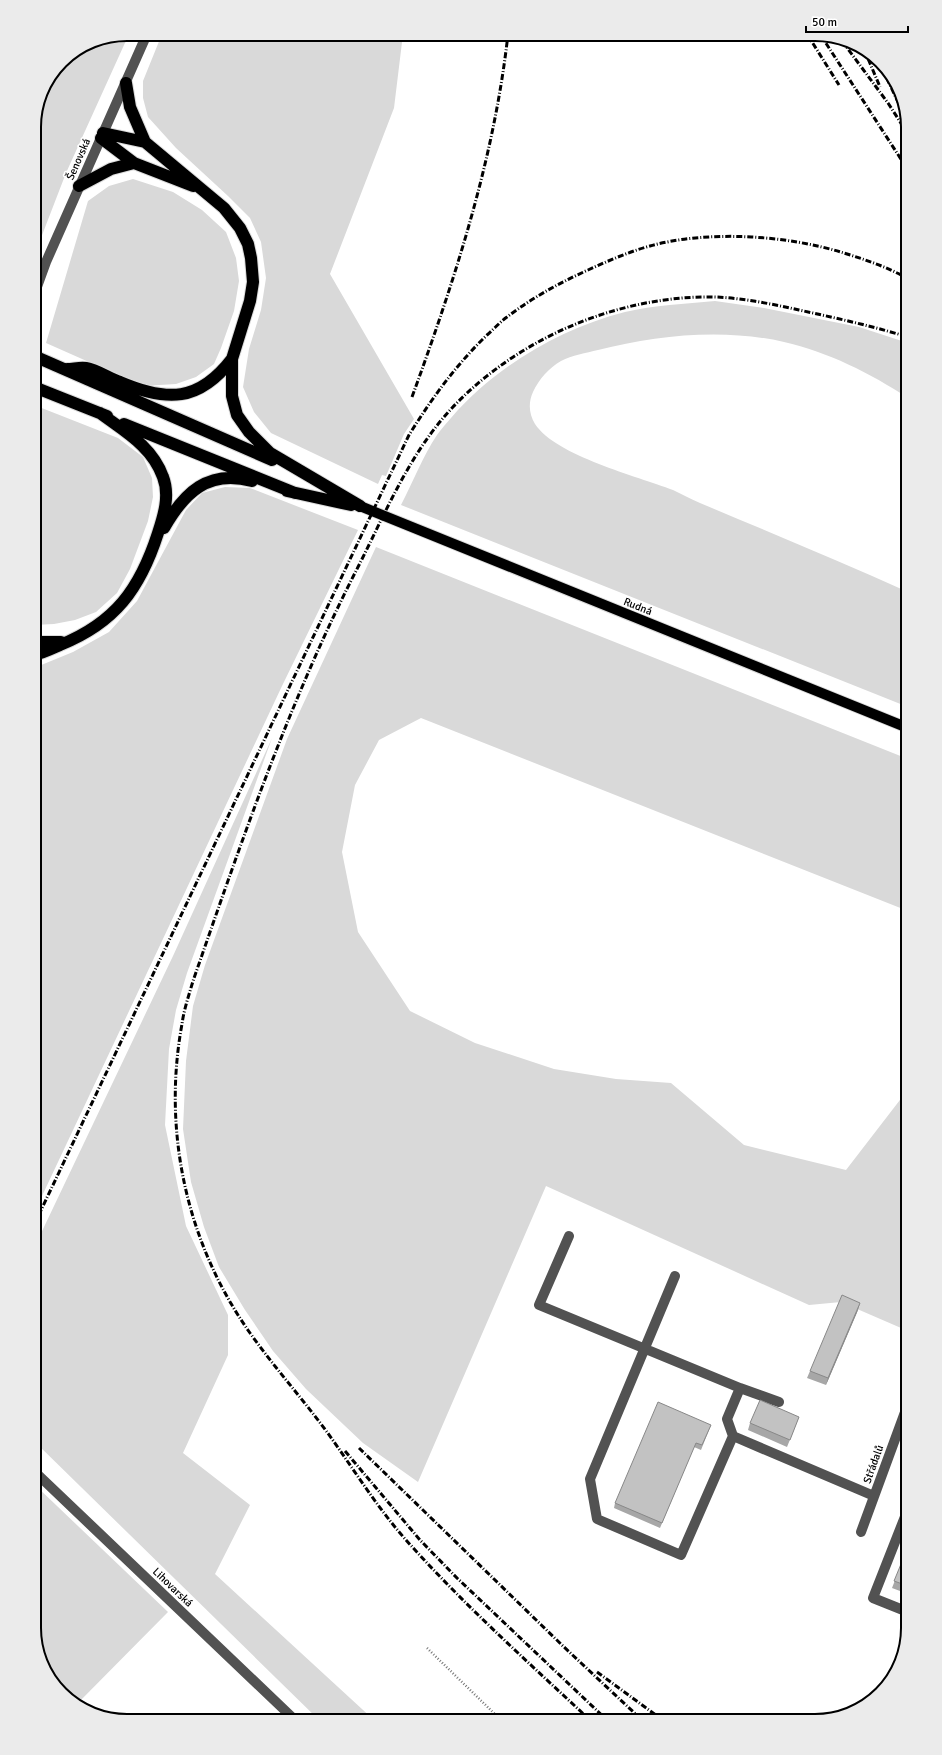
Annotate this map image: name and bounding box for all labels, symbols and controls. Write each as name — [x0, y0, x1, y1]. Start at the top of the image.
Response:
scale bar — [806, 8, 908, 34]
text: 50 m — [812, 15, 837, 30]
street label: Šenovská — [63, 136, 94, 182]
street label: Rudná — [622, 595, 654, 618]
street label: Střádalů — [861, 1443, 886, 1485]
street label: Lihovarská — [150, 1565, 196, 1610]

